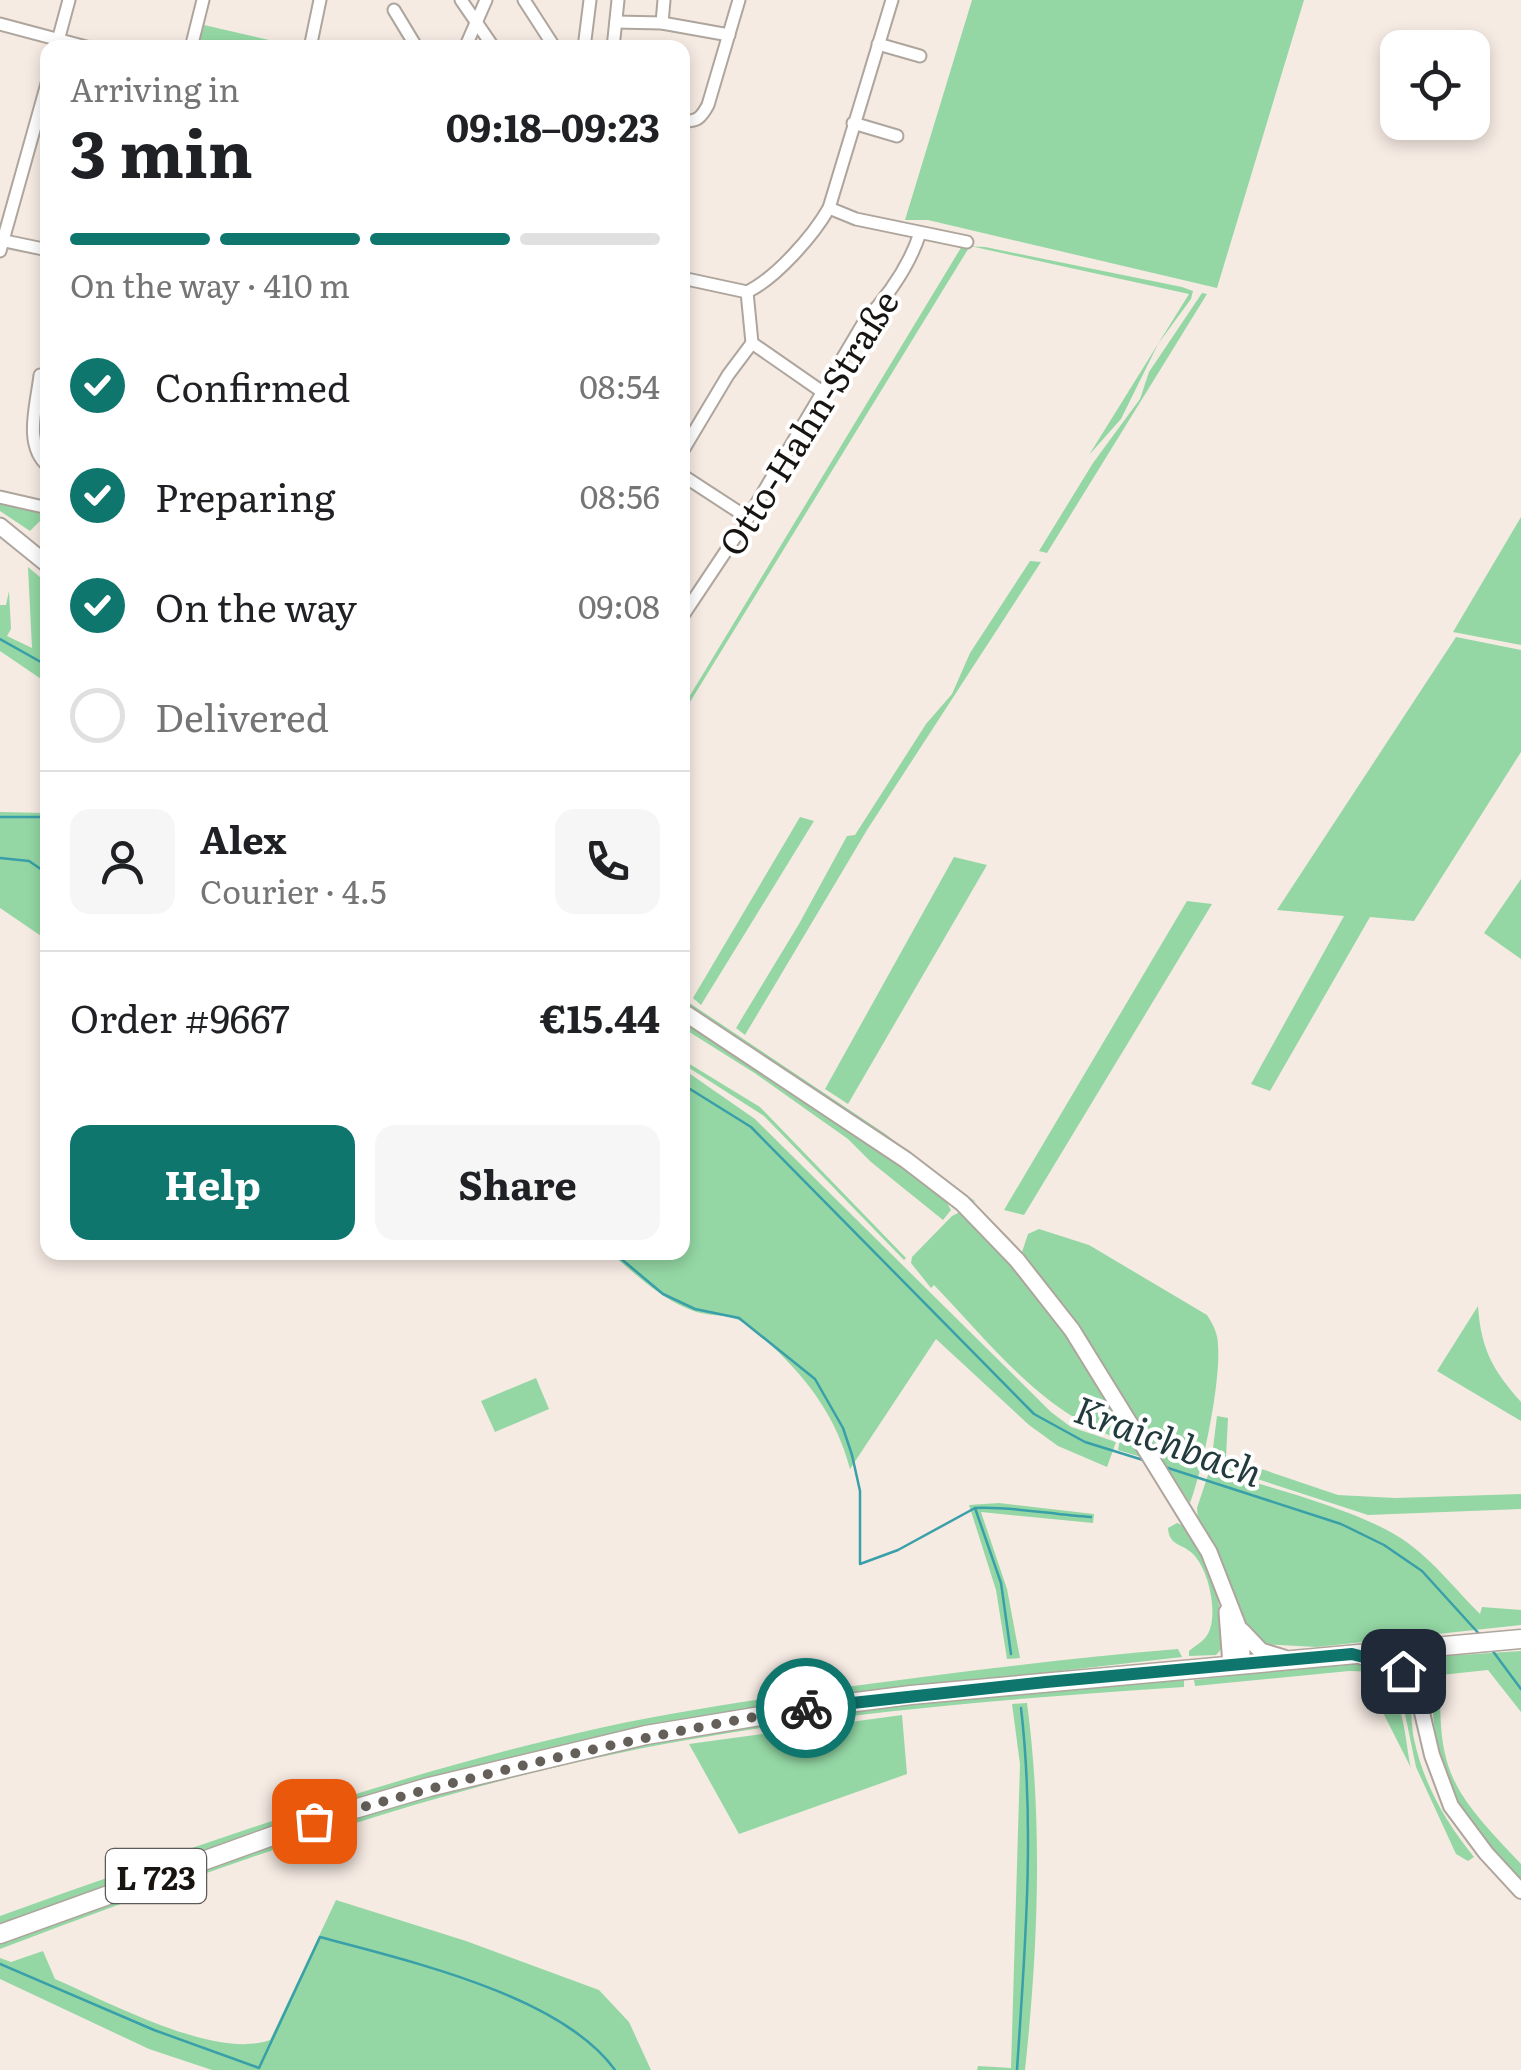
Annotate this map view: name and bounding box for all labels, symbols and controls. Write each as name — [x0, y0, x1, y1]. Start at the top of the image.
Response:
map controls — [1380, 30, 1490, 140]
button: locate — [1380, 30, 1490, 140]
text: Arriving in — [70, 64, 240, 112]
text: 09:18–09:23 — [446, 97, 660, 154]
text: 3 min — [70, 101, 253, 198]
text: On the way · 410 m — [70, 260, 350, 308]
street label: Otto-Hahn-Straße — [704, 279, 910, 565]
text: Confirmed — [155, 357, 350, 414]
icon: check — [70, 358, 125, 413]
text: 08:54 — [579, 361, 660, 409]
text: Preparing — [155, 467, 335, 524]
icon: check — [70, 468, 125, 523]
text: 08:56 — [580, 471, 660, 519]
text: On the way — [155, 577, 357, 634]
icon: check — [70, 578, 125, 633]
text: 09:08 — [578, 581, 660, 629]
text: Delivered — [155, 687, 329, 744]
button: person — [70, 809, 175, 914]
text: Alex — [200, 809, 286, 866]
button: phone — [555, 809, 660, 914]
text: Courier · 4.5 — [200, 866, 386, 914]
text: Order #9667 — [70, 988, 290, 1045]
text: €15.44 — [540, 988, 660, 1045]
button: Help — [70, 1125, 355, 1240]
button: Share — [375, 1125, 660, 1240]
water label: Kraichbach — [1068, 1379, 1270, 1499]
pin — [1361, 1629, 1446, 1714]
icon: home — [1376, 1644, 1431, 1699]
courier — [756, 1658, 856, 1758]
icon: bike — [779, 1681, 834, 1736]
pin — [272, 1779, 357, 1864]
icon: bag — [287, 1794, 342, 1849]
road number: L 723 — [106, 1849, 206, 1903]

